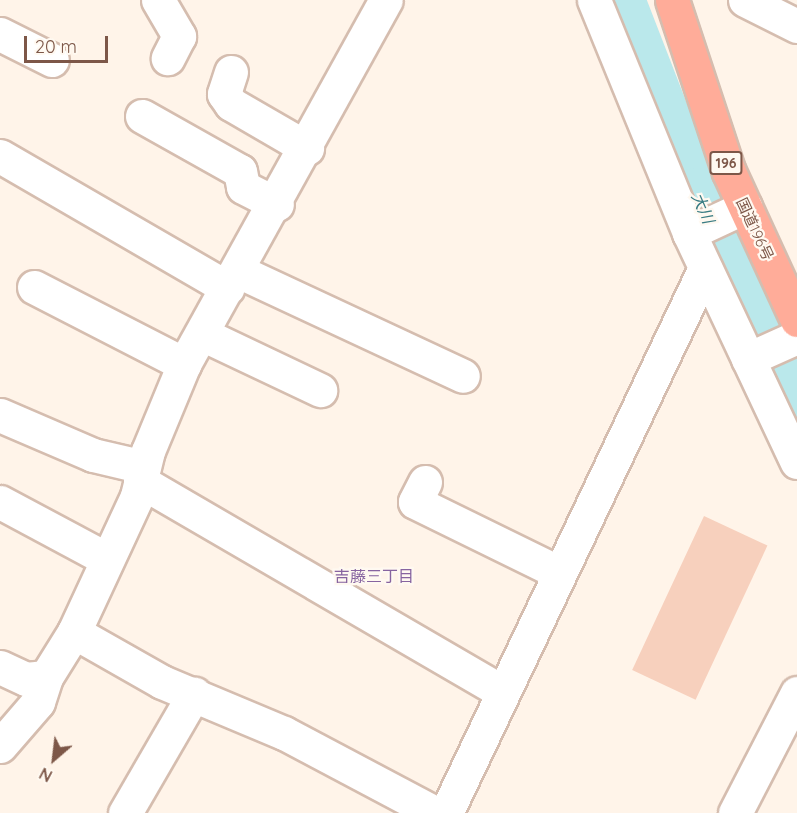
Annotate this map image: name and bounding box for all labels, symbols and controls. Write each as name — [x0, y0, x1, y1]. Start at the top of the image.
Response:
scale bar — [27, 24, 111, 62]
text: 20 m — [35, 35, 77, 58]
road number: 196 — [708, 152, 744, 174]
water label: 大川 — [688, 189, 718, 227]
street label: 国道196号 — [733, 195, 777, 263]
district label: 吉藤三丁目 — [334, 566, 414, 586]
north arrow — [24, 729, 84, 789]
text: N — [36, 763, 55, 786]

